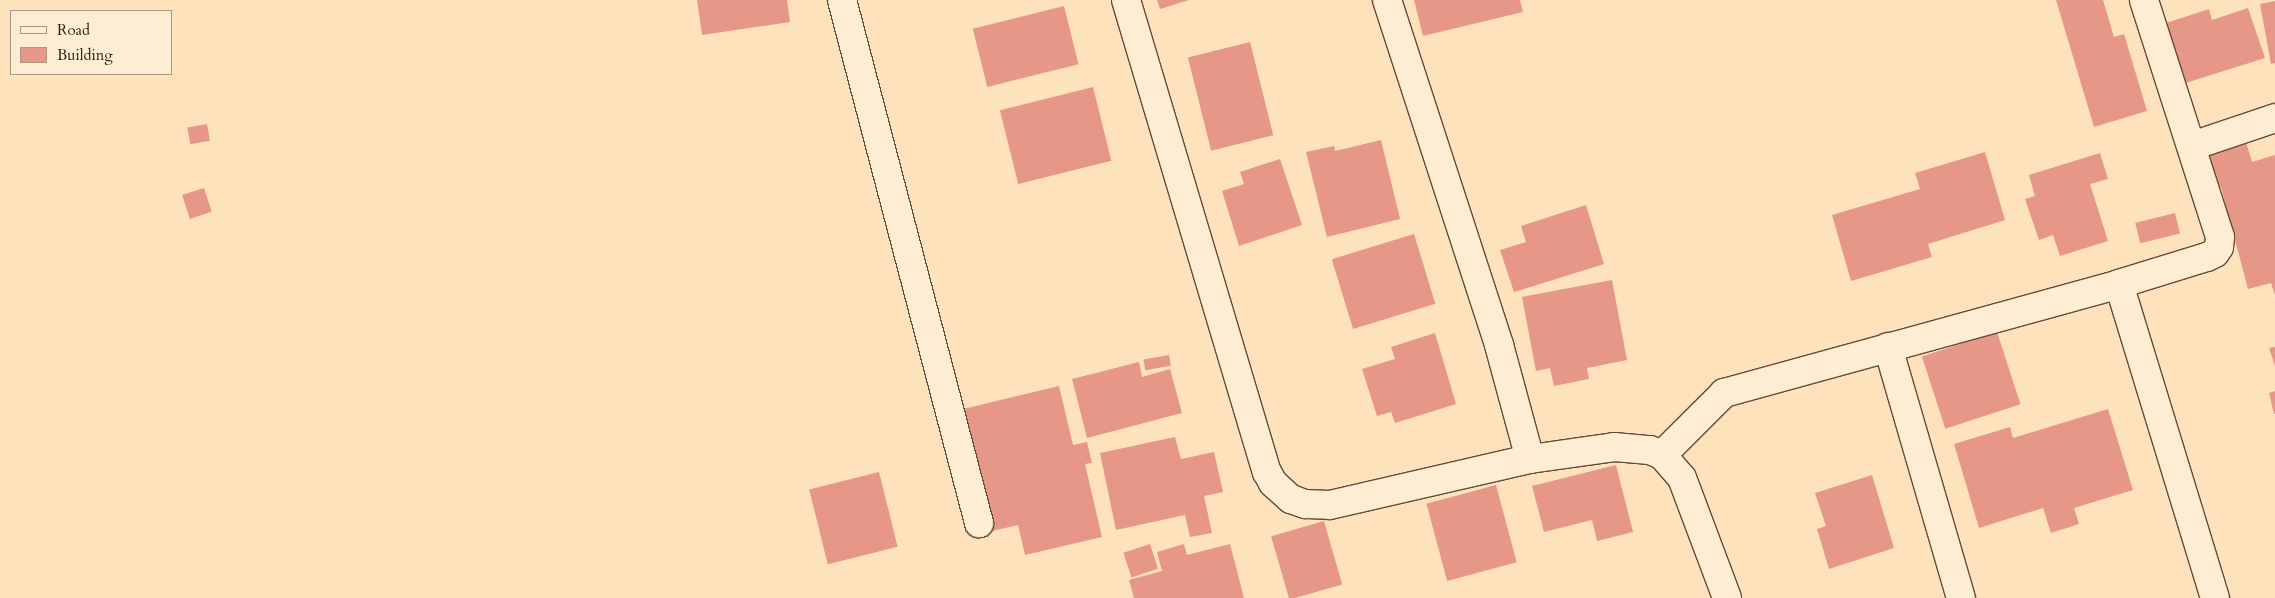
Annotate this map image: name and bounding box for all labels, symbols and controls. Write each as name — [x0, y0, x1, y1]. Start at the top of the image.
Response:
legend — [10, 10, 172, 75]
text: Road — [57, 20, 90, 40]
text: Building — [57, 45, 113, 65]

